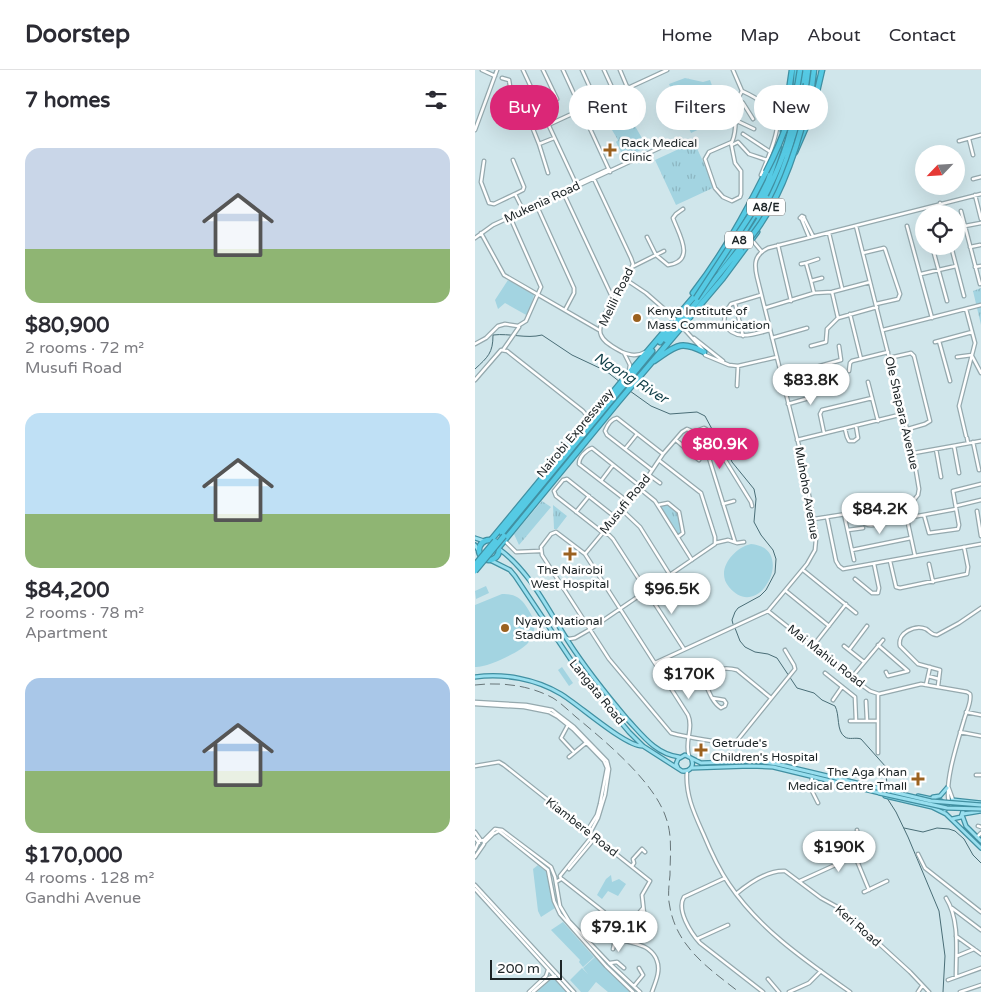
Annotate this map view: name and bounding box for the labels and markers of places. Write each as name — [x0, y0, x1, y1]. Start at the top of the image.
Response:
place label: Rack Medical Clinic — [621, 136, 697, 164]
marker: Rack Medical Clinic — [603, 143, 617, 157]
place label: Kenya Institute of Mass Communication — [647, 304, 770, 332]
marker: Kenya Institute of Mass Communication — [631, 312, 643, 324]
pin: $83.8K — [770, 364, 852, 406]
pin: $80.9K — [679, 428, 761, 470]
pin: $84.2K — [839, 492, 921, 535]
marker: The Nairobi West Hospital — [563, 547, 577, 561]
place label: The Nairobi West Hospital — [531, 563, 609, 591]
pin: $96.5K — [631, 572, 713, 615]
place label: Nyayo National Stadium — [515, 614, 602, 642]
marker: Nyayo National Stadium — [499, 622, 511, 634]
pin: $170K — [654, 658, 724, 700]
place label: Getrude's Children's Hospital — [712, 736, 818, 764]
marker: Getrude's Children's Hospital — [694, 743, 708, 757]
place label: The Aga Khan Medical Centre Tmall — [788, 765, 907, 793]
marker: The Aga Khan Medical Centre Tmall — [911, 772, 925, 786]
pin: $190K — [804, 830, 874, 873]
pin: $79.1K — [578, 910, 660, 953]

